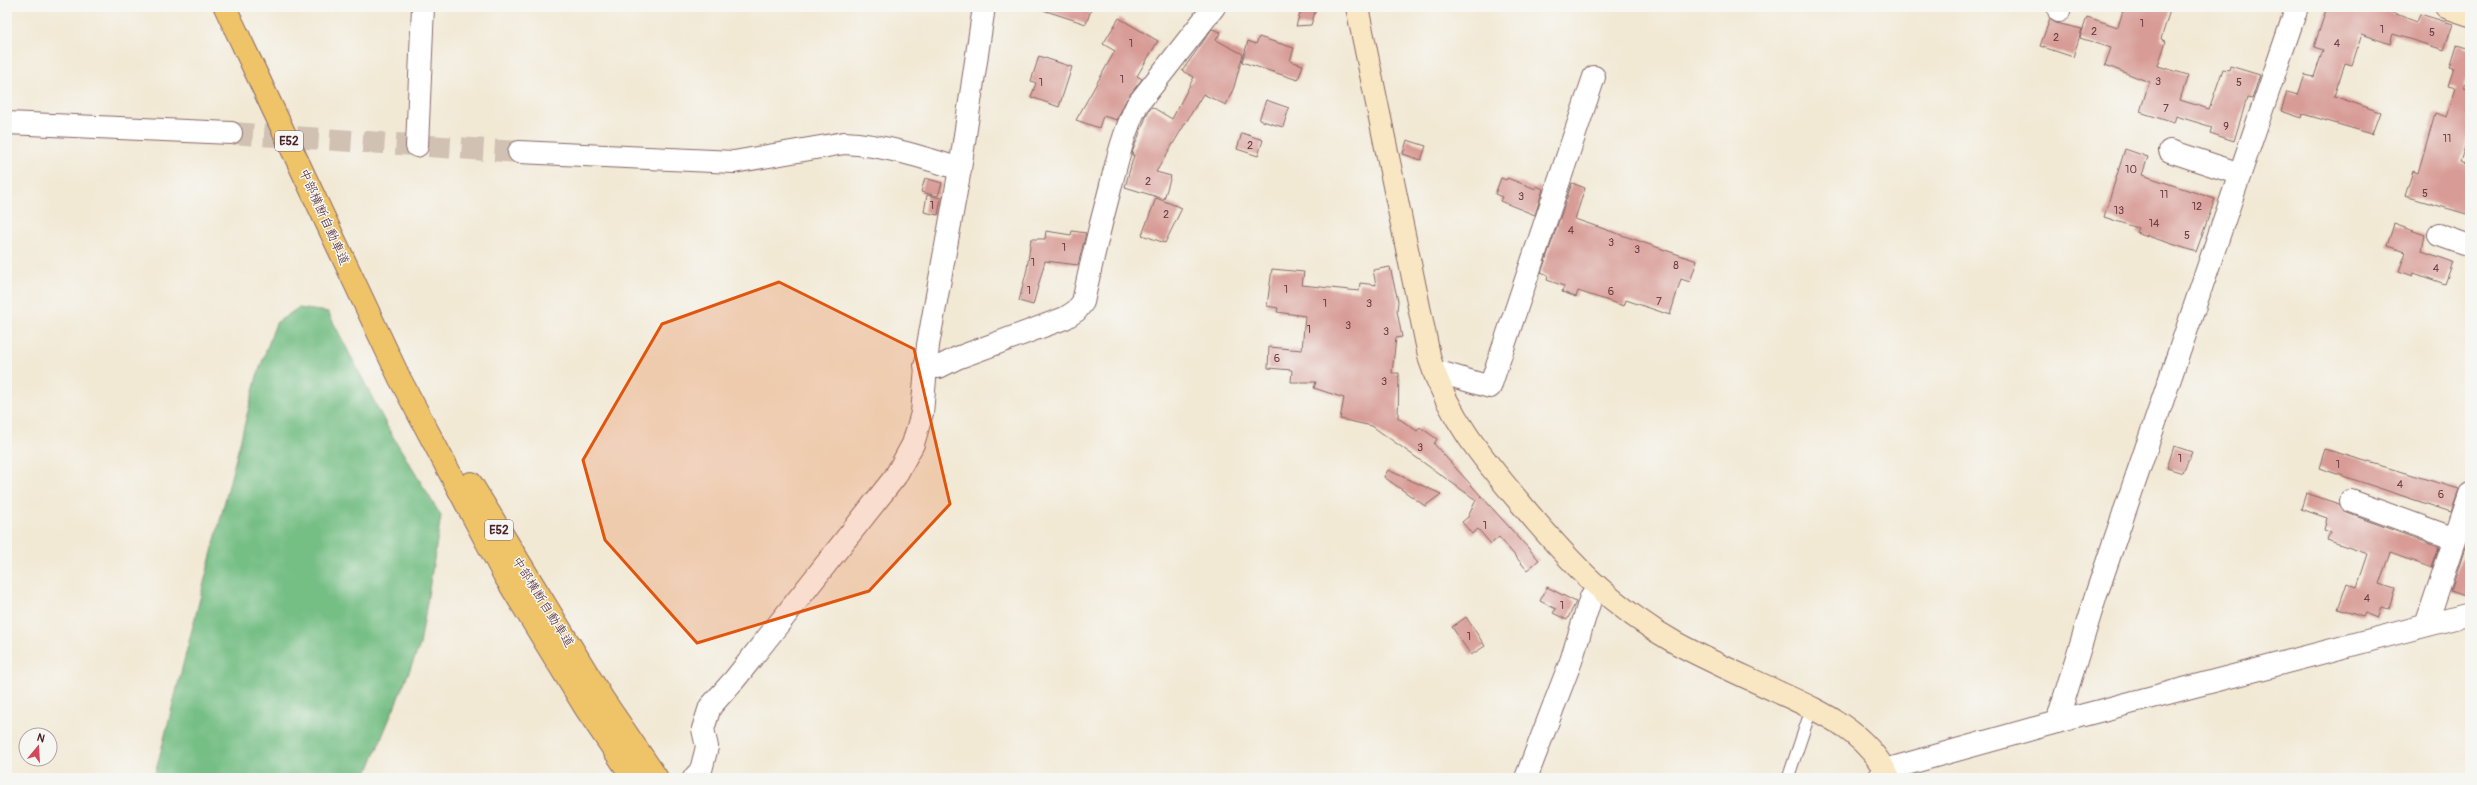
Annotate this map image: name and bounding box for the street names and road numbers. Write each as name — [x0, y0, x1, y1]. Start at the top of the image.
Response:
road number: E52 — [275, 131, 303, 151]
street label: 中部横断自動車道 — [296, 166, 352, 268]
road number: E52 — [485, 520, 513, 540]
street label: 中部横断自動車道 — [509, 554, 577, 650]

